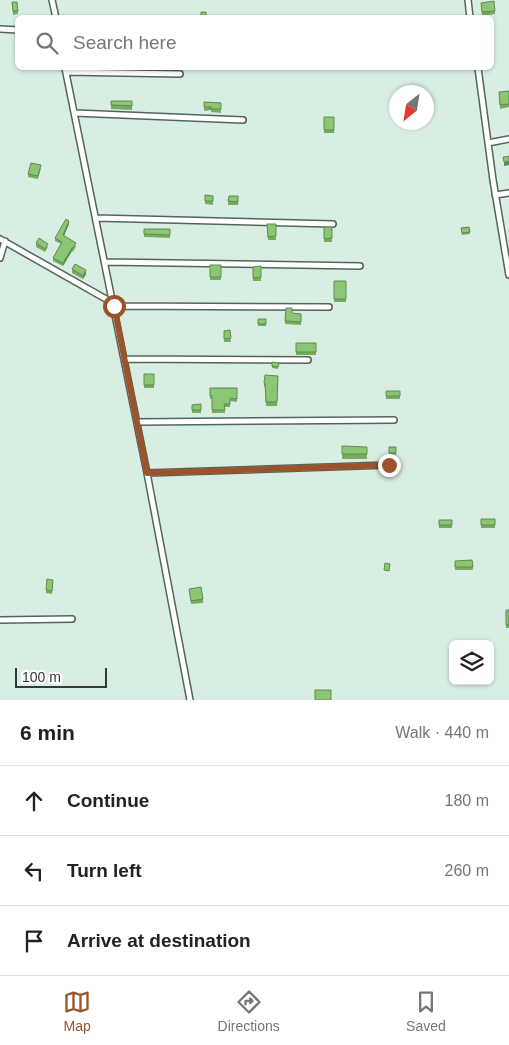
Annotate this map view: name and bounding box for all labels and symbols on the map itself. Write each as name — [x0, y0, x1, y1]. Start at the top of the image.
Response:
north arrow — [389, 85, 434, 130]
route start — [103, 295, 126, 318]
route end — [378, 454, 401, 477]
scale bar — [15, 665, 108, 688]

